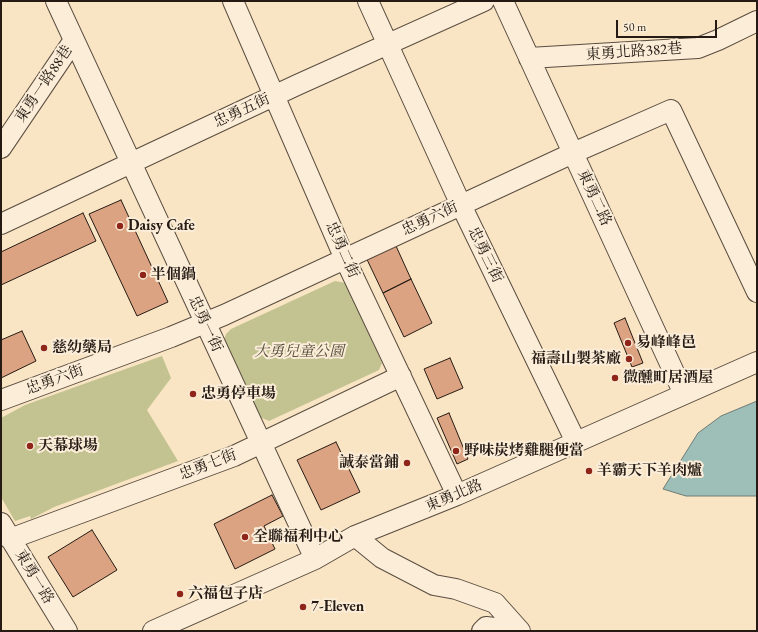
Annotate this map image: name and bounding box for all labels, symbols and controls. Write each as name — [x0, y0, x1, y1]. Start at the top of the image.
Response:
scale bar — [618, 12, 719, 38]
text: 50 m — [623, 19, 646, 35]
street label: 東勇北路382巷 — [585, 40, 683, 64]
street label: 東勇一路88巷 — [12, 42, 76, 126]
street label: 忠勇五街 — [211, 90, 273, 132]
street label: 東勇二路 — [573, 167, 615, 229]
street label: 忠勇六街 — [399, 198, 461, 240]
place label: Daisy Cafe — [128, 217, 195, 235]
street label: 忠勇二街 — [322, 219, 362, 281]
marker: Daisy Cafe — [115, 221, 125, 231]
street label: 忠勇三街 — [464, 224, 506, 286]
place label: 半個鍋 — [151, 266, 196, 284]
marker: 半個鍋 — [138, 270, 148, 280]
street label: 忠勇一街 — [184, 293, 226, 355]
place label: 易峰峰邑 — [636, 334, 696, 352]
marker: 易峰峰邑 — [623, 338, 633, 348]
place label: 慈幼藥局 — [52, 339, 112, 357]
marker: 慈幼藥局 — [39, 343, 49, 353]
park label: 大勇兒童公園 — [254, 343, 344, 361]
place label: 福壽山製茶廠 — [531, 350, 621, 368]
marker: 福壽山製茶廠 — [624, 354, 634, 364]
street label: 忠勇六街 — [24, 361, 86, 399]
place label: 微醺町居酒屋 — [623, 369, 713, 387]
marker: 微醺町居酒屋 — [610, 373, 620, 383]
place label: 忠勇停車場 — [201, 385, 276, 403]
marker: 忠勇停車場 — [188, 389, 198, 399]
place label: 天幕球場 — [38, 437, 98, 455]
marker: 天幕球場 — [25, 441, 35, 451]
place label: 野味炭烤雞腿便當 — [464, 442, 584, 460]
street label: 忠勇七街 — [177, 446, 239, 484]
marker: 野味炭烤雞腿便當 — [451, 446, 461, 456]
place label: 誠泰當鋪 — [339, 454, 399, 472]
marker: 誠泰當鋪 — [402, 458, 412, 468]
place label: 羊霸天下羊肉爐 — [597, 462, 702, 480]
marker: 羊霸天下羊肉爐 — [584, 466, 594, 476]
street label: 東勇北路 — [423, 476, 485, 516]
place label: 全聯福利中心 — [253, 528, 343, 546]
marker: 全聯福利中心 — [240, 532, 250, 542]
street label: 東勇一路 — [11, 547, 57, 607]
place label: 六福包子店 — [188, 585, 263, 603]
marker: 六福包子店 — [175, 589, 185, 599]
place label: 7-Eleven — [311, 598, 364, 616]
marker: 7-Eleven — [298, 602, 308, 612]

